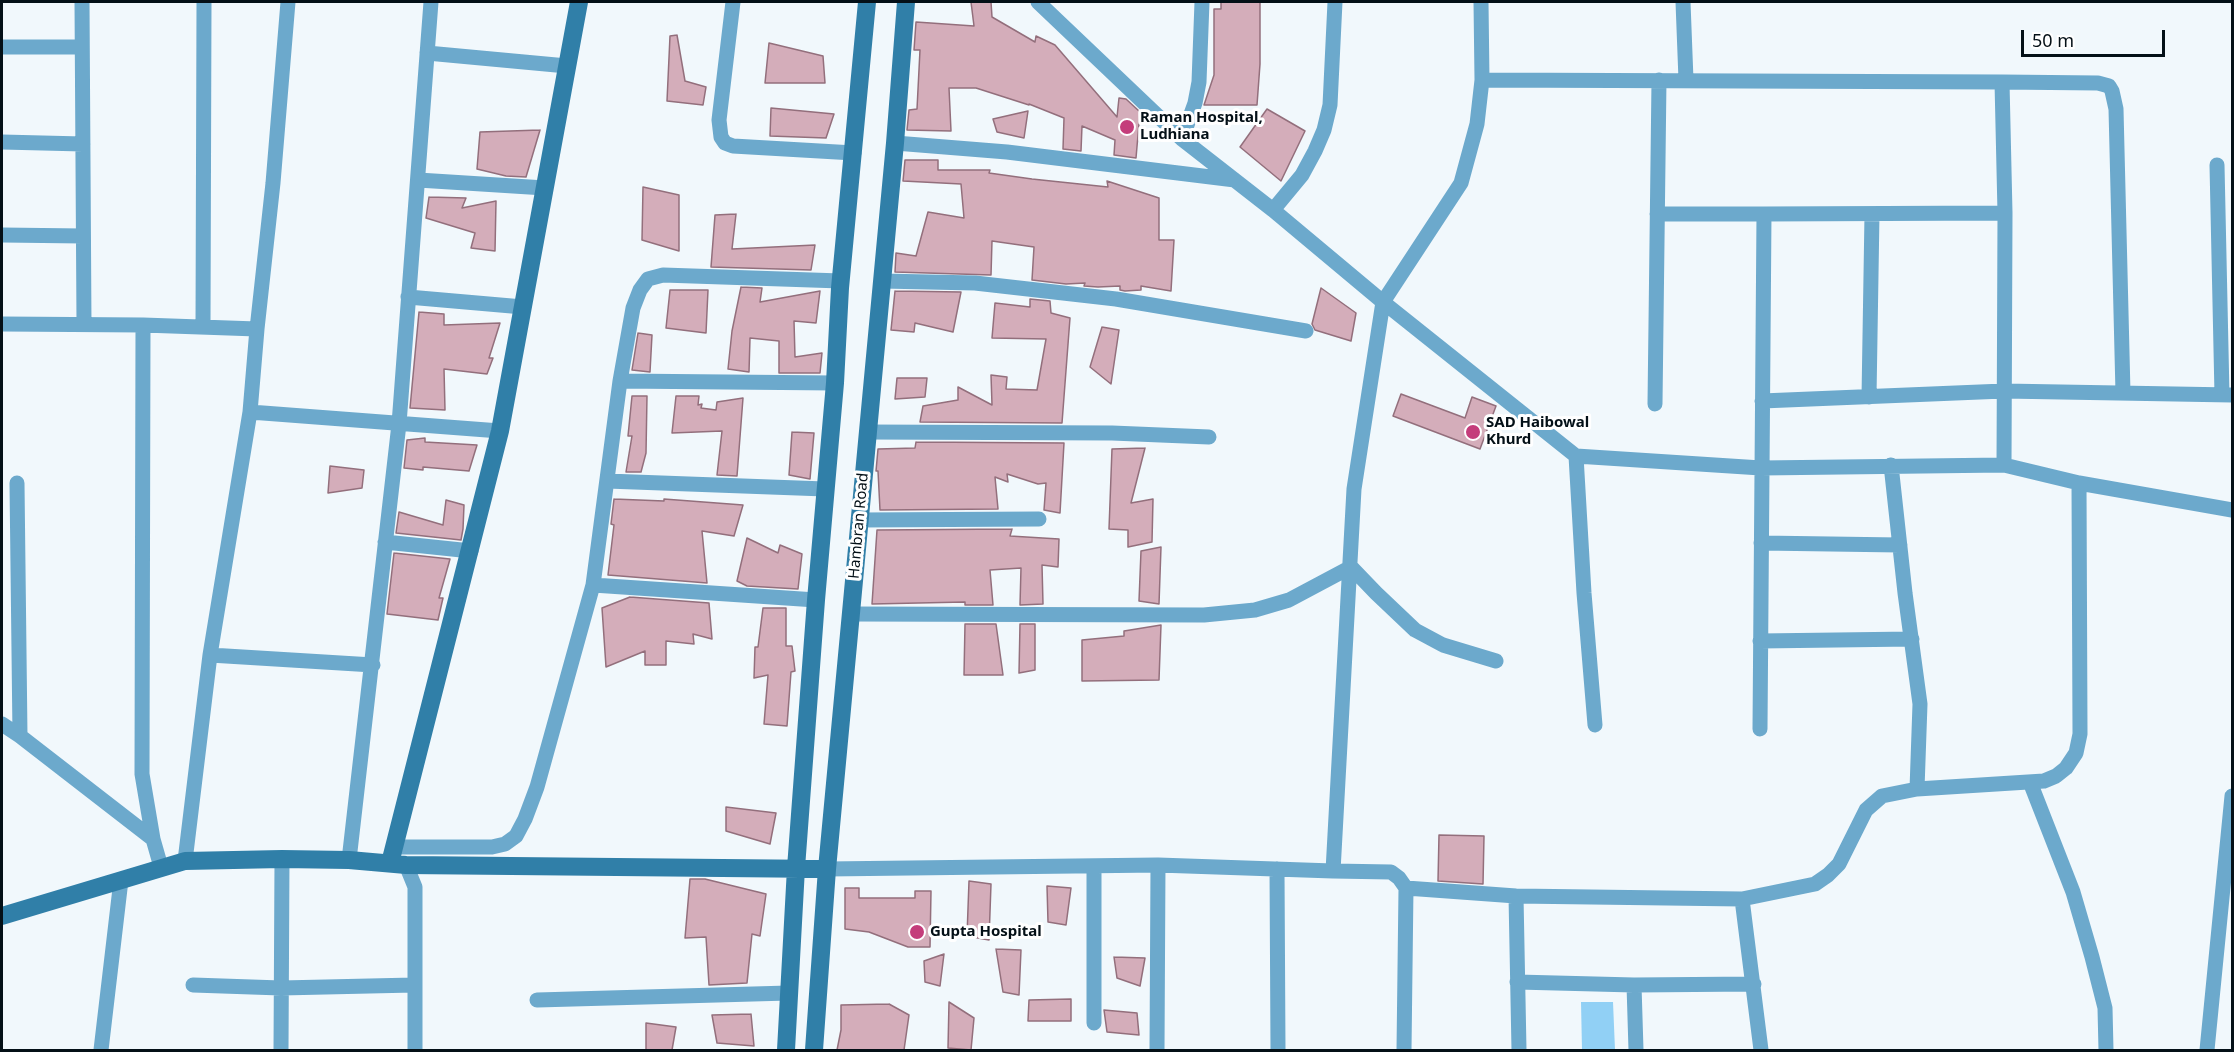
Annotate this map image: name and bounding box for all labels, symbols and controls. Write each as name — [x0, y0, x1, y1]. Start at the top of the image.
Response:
scale bar — [2024, 18, 2168, 56]
text: 50 m — [2032, 28, 2074, 52]
place label: Raman Hospital, Ludhiana — [1140, 109, 1263, 144]
marker: Raman Hospital, Ludhiana — [1118, 118, 1136, 136]
place label: SAD Haibowal Khurd — [1486, 414, 1589, 449]
marker: SAD Haibowal Khurd — [1464, 423, 1482, 441]
street label: Hambran Road — [845, 472, 873, 580]
marker: Gupta Hospital — [908, 923, 926, 941]
place label: Gupta Hospital — [930, 923, 1042, 941]

